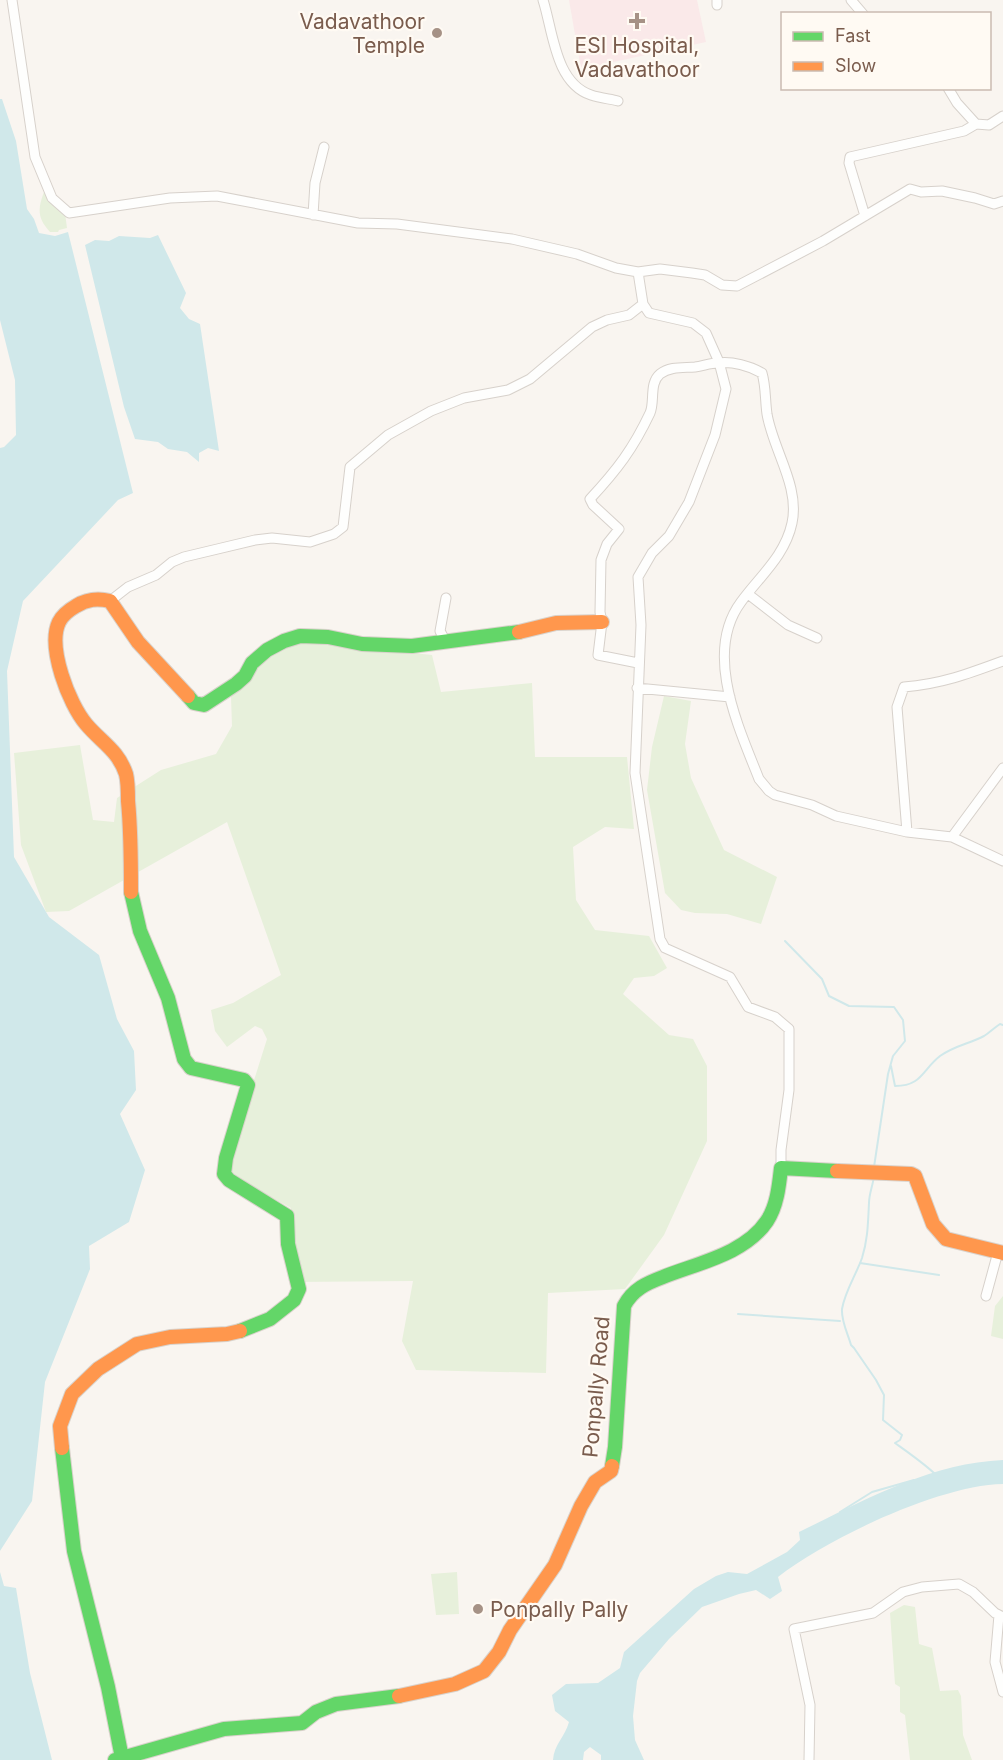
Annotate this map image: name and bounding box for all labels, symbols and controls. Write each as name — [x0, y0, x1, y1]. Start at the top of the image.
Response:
place label: Vadavathoor Temple — [300, 9, 425, 58]
marker: ESI Hospital, Vadavathoor — [628, 12, 646, 30]
legend — [781, 12, 991, 90]
text: Fast — [835, 25, 871, 46]
marker: Vadavathoor Temple — [430, 26, 444, 40]
place label: ESI Hospital, Vadavathoor — [574, 33, 700, 82]
text: Slow — [835, 55, 876, 76]
street label: Ponpally Road — [577, 1315, 615, 1459]
place label: Ponpally Pally — [490, 1597, 629, 1622]
marker: Ponpally Pally — [471, 1602, 485, 1616]

